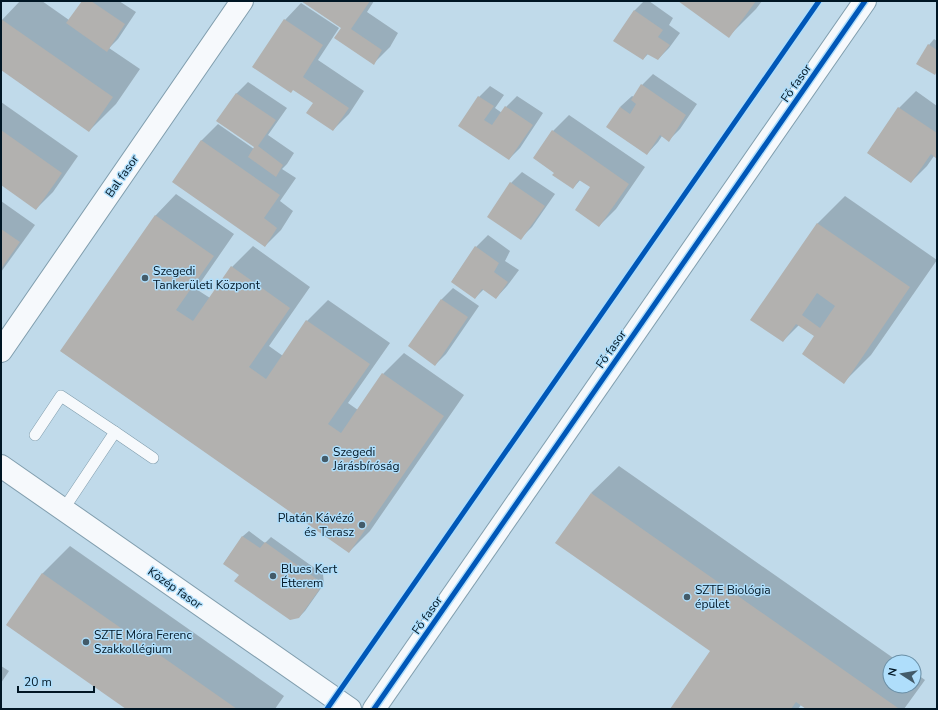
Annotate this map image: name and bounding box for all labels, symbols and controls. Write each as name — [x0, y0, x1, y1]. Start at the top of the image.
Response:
street label: Fő fasor — [777, 60, 815, 105]
street label: Bal fasor — [102, 151, 143, 200]
place label: Szegedi Tankerületi Központ — [153, 263, 261, 293]
marker: Szegedi Tankerületi Központ — [140, 273, 150, 283]
street label: Fő fasor — [592, 326, 630, 371]
place label: Szegedi Járásbíróság — [332, 444, 399, 474]
marker: Szegedi Járásbíróság — [320, 454, 330, 464]
place label: Platán Kávézó és Terasz — [278, 510, 354, 540]
marker: Platán Kávézó és Terasz — [357, 520, 367, 530]
place label: Blues Kert Étterem — [281, 561, 338, 591]
street label: Közép fasor — [145, 563, 206, 613]
marker: Blues Kert Étterem — [268, 571, 278, 581]
place label: SZTE Biológia épület — [695, 582, 771, 612]
street label: Fő fasor — [408, 592, 446, 637]
marker: SZTE Biológia épület — [682, 592, 692, 602]
place label: SZTE Móra Ferenc Szakkollégium — [94, 627, 192, 657]
marker: SZTE Móra Ferenc Szakkollégium — [81, 637, 91, 647]
north arrow — [882, 654, 922, 694]
text: N — [885, 666, 901, 678]
scale bar — [18, 668, 94, 694]
text: 20 m — [24, 674, 52, 690]

